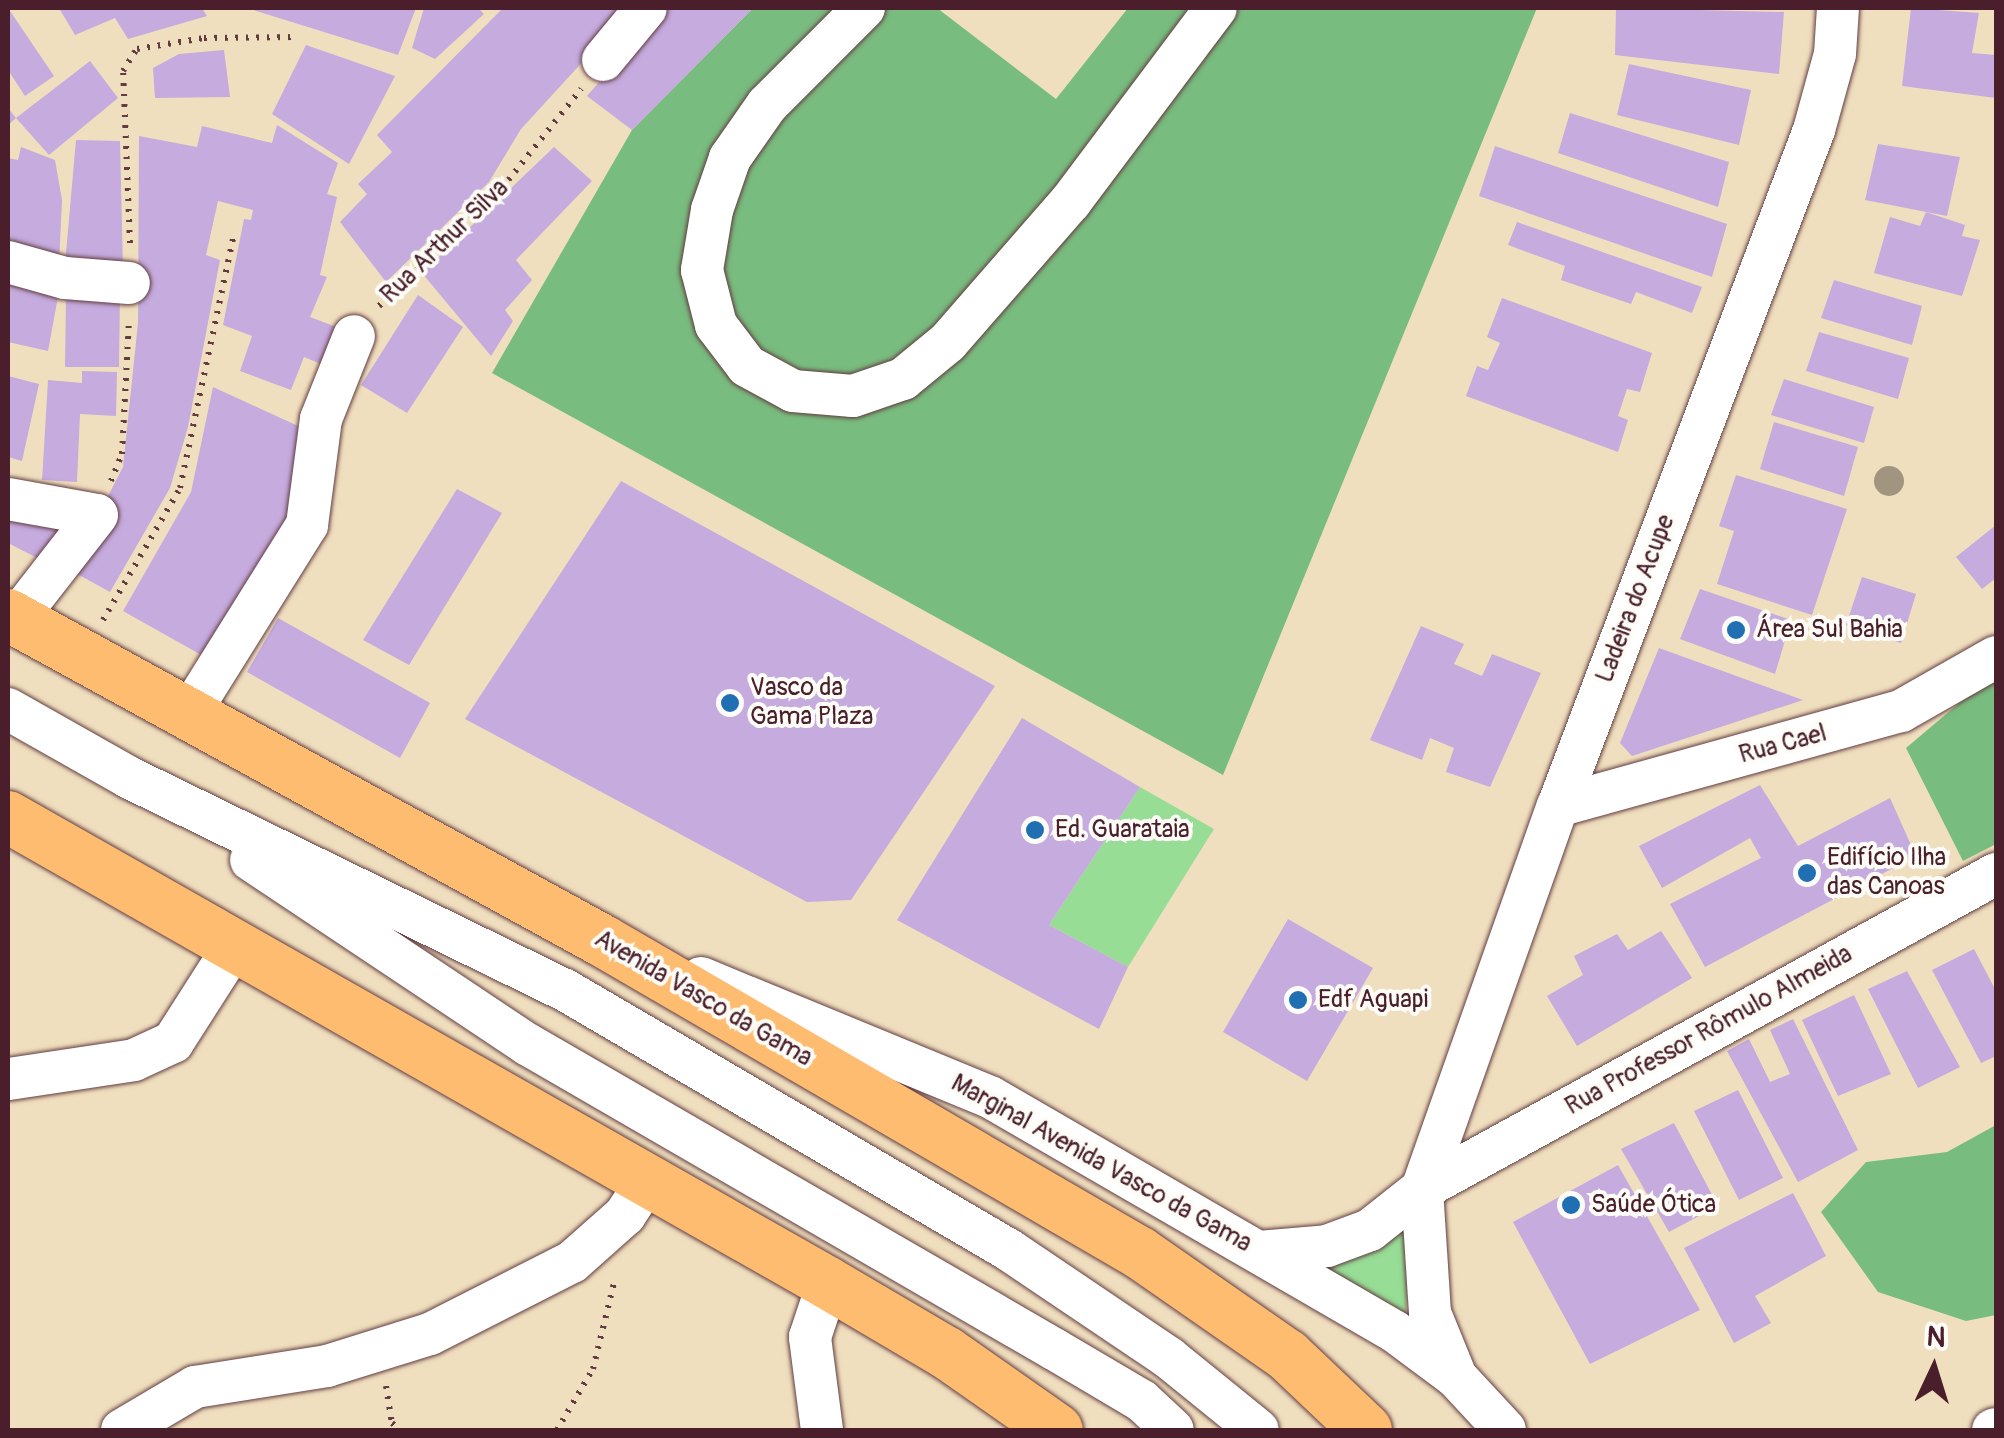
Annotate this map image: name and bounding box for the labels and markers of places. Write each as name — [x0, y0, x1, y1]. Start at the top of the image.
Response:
place label: Área Sul Bahia — [1756, 615, 1903, 645]
marker: Área Sul Bahia — [1725, 619, 1747, 641]
place label: Vasco da Gama Plaza — [750, 674, 873, 733]
marker: Vasco da Gama Plaza — [719, 692, 741, 714]
place label: Ed. Guarataia — [1055, 815, 1189, 845]
marker: Ed. Guarataia — [1024, 819, 1046, 841]
place label: Edifício Ilha das Canoas — [1827, 844, 1946, 903]
marker: Edifício Ilha das Canoas — [1796, 862, 1818, 884]
place label: Edf Aguapi — [1318, 985, 1428, 1015]
marker: Edf Aguapi — [1287, 989, 1309, 1011]
place label: Saúde Ótica — [1591, 1190, 1716, 1220]
marker: Saúde Ótica — [1560, 1194, 1582, 1216]

